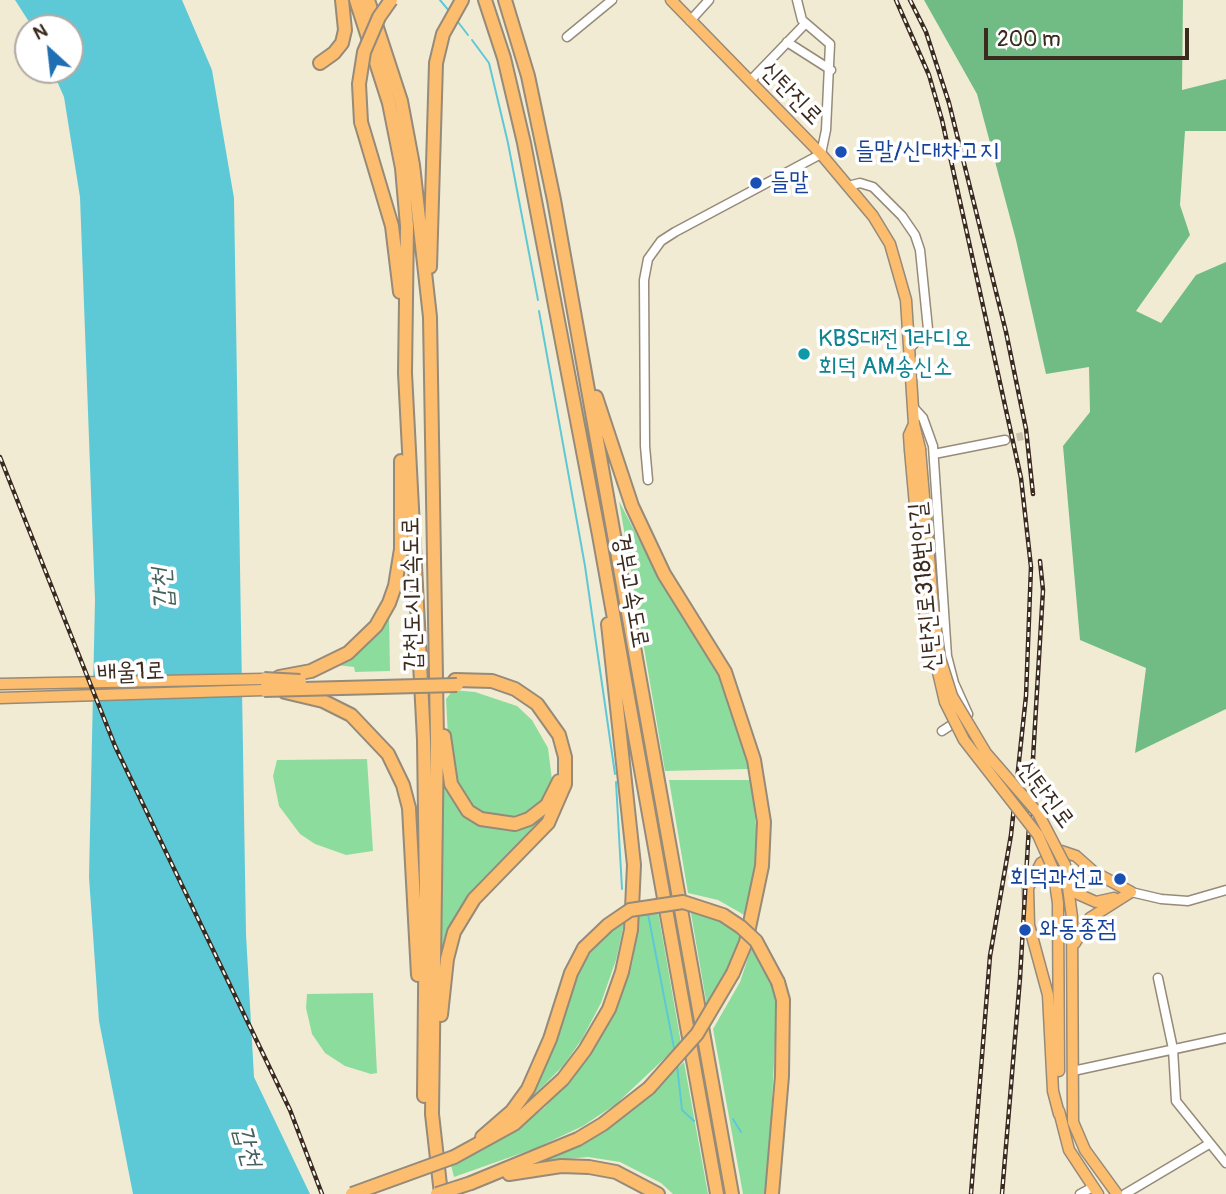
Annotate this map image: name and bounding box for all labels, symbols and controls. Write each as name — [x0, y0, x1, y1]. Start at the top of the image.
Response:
north arrow — [14, 14, 84, 84]
scale bar — [988, 14, 1193, 58]
text: N — [29, 18, 52, 46]
text: 200 m — [997, 26, 1061, 53]
street label: 신탄진로 — [754, 56, 828, 132]
place label: 들말/신대차고지 — [855, 138, 999, 166]
marker: 들말/신대차고지 — [833, 144, 849, 160]
place label: 들말 — [770, 169, 809, 197]
marker: 들말 — [748, 175, 764, 191]
place label: KBS대전 1라디오 회덕 AM송신소 — [818, 326, 971, 382]
marker: KBS대전 1라디오 회덕 AM송신소 — [796, 346, 812, 362]
street label: 신탄진로318번안길 — [904, 501, 948, 673]
street label: 갑천도시고속도로 — [397, 517, 429, 671]
street label: 경부고속도로 — [606, 531, 654, 651]
water label: 갑천 — [147, 567, 181, 611]
street label: 배울1로 — [97, 657, 165, 689]
street label: 신탄진로 — [1010, 755, 1080, 835]
place label: 회덕과선교 — [1009, 865, 1106, 893]
marker: 회덕과선교 — [1112, 871, 1128, 887]
place label: 와동종점 — [1039, 916, 1116, 944]
marker: 와동종점 — [1017, 922, 1033, 938]
water label: 갑천 — [226, 1122, 266, 1170]

